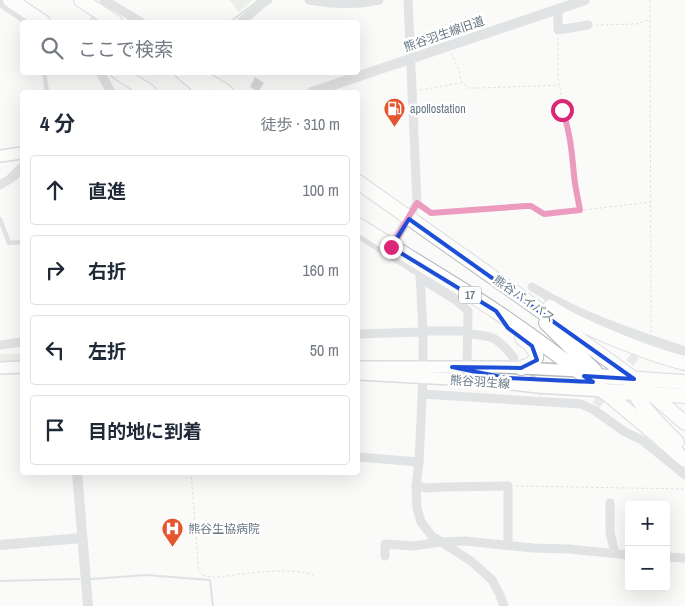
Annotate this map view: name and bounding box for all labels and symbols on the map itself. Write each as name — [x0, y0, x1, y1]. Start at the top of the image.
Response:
street label: 熊谷羽生線旧道 — [402, 13, 486, 55]
fuel station icon: apollostation — [382, 97, 406, 128]
route start — [551, 99, 574, 122]
place label: apollostation — [410, 101, 466, 117]
route end — [380, 236, 403, 259]
street label: 熊谷バイパス — [490, 272, 558, 326]
road number: 17 — [459, 286, 481, 304]
street label: 熊谷羽生線 — [450, 372, 510, 392]
hospital icon: 熊谷生協病院 — [160, 517, 184, 548]
place label: 熊谷生協病院 — [188, 521, 260, 537]

